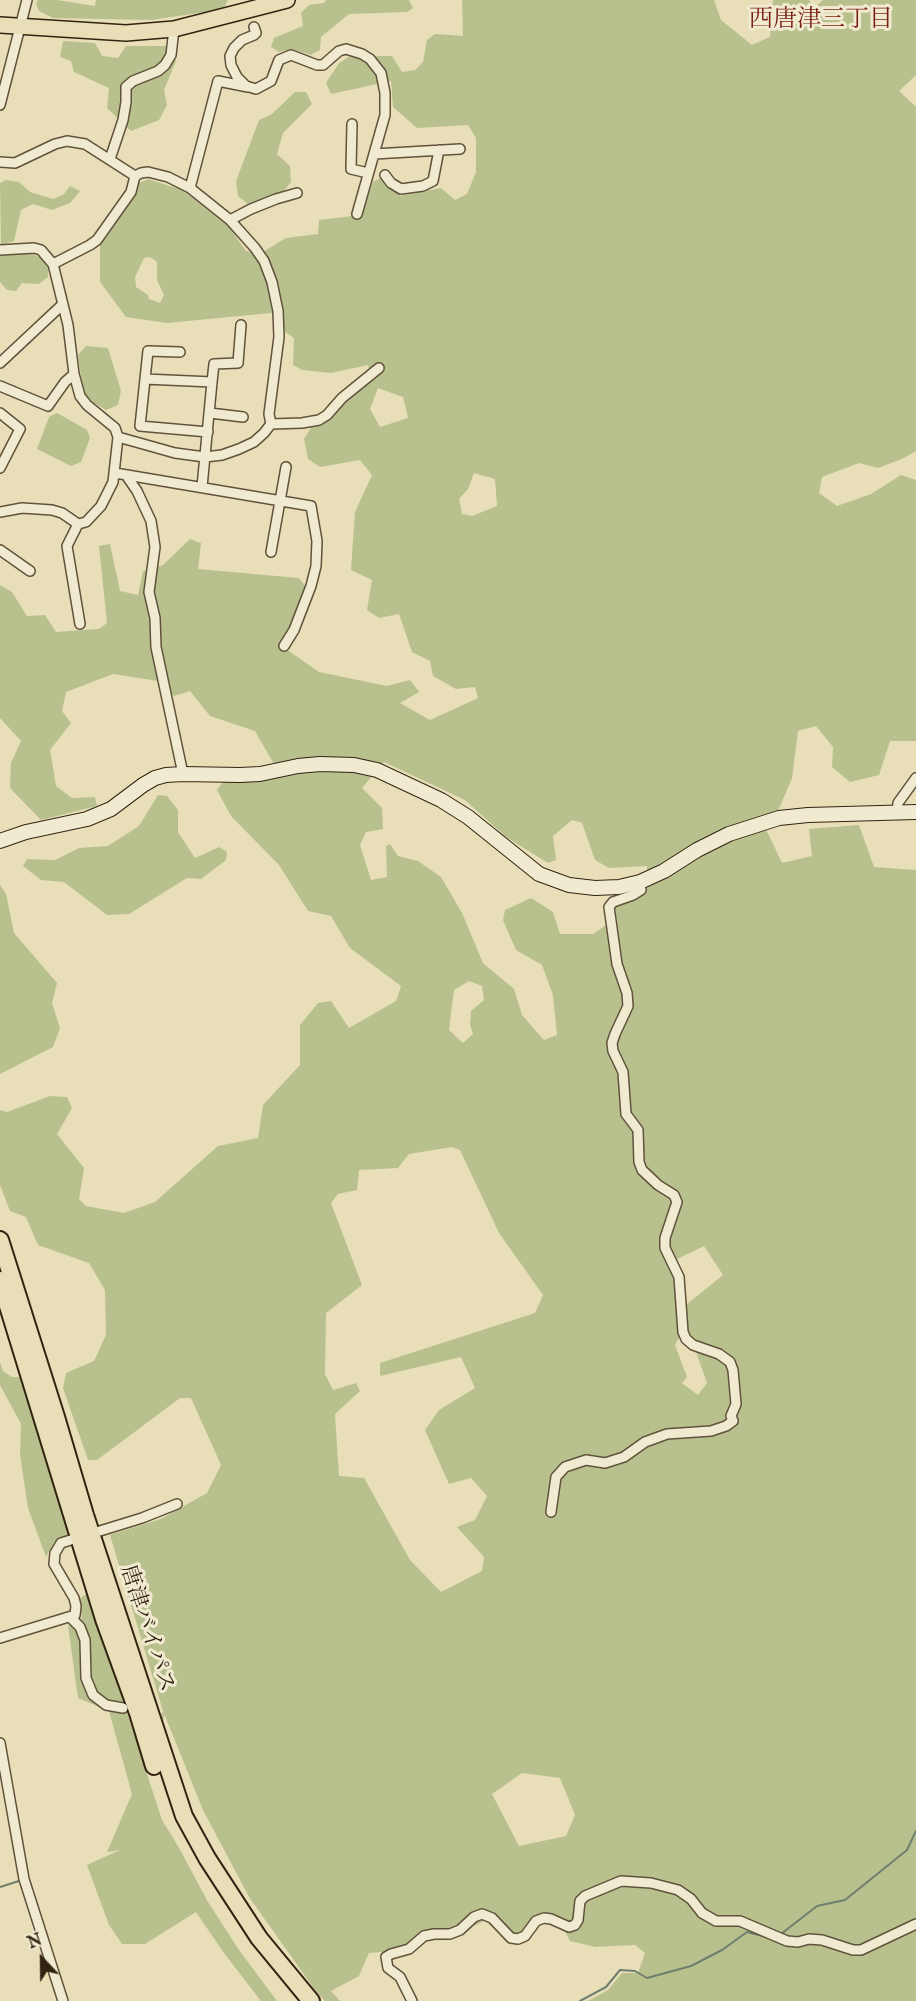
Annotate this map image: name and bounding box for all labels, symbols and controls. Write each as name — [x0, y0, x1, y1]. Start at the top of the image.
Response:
district label: 西唐津三丁目 — [749, 7, 893, 35]
street label: 唐津バイパス — [113, 1562, 179, 1696]
north arrow — [12, 1929, 72, 1989]
text: N — [25, 1930, 45, 1954]

